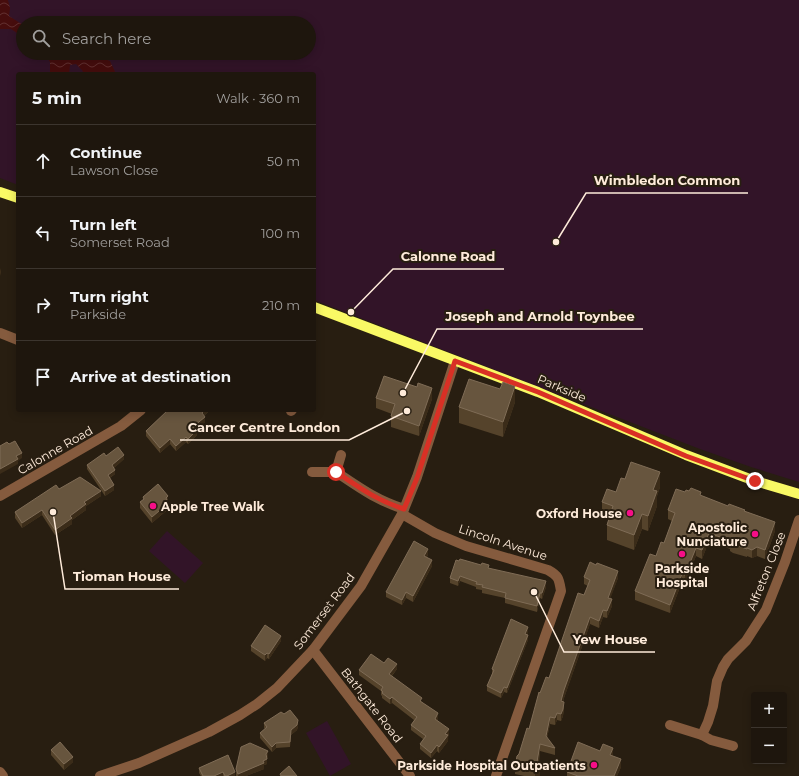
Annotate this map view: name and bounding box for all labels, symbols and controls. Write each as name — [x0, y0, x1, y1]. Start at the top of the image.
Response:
search box — [16, 16, 316, 60]
icon: search — [30, 27, 52, 49]
text: Search here — [62, 29, 151, 48]
text: 5 min — [32, 88, 82, 108]
text: Walk · 360 m — [216, 90, 300, 106]
text: Continue — [70, 143, 142, 162]
icon: ahead — [32, 150, 54, 172]
text: 50 m — [267, 153, 300, 169]
text: Lawson Close — [70, 162, 158, 178]
callout: Wimbledon Common — [586, 168, 748, 193]
text: Wimbledon Common — [594, 172, 740, 188]
text: Turn left — [70, 215, 137, 234]
icon: left — [32, 222, 54, 244]
text: 100 m — [261, 225, 300, 241]
text: Somerset Road — [70, 234, 170, 250]
callout: Calonne Road — [393, 244, 504, 269]
text: Calonne Road — [401, 248, 495, 264]
text: Turn right — [70, 287, 149, 306]
icon: right — [32, 294, 54, 316]
text: 210 m — [262, 297, 300, 313]
callout: Joseph and Arnold Toynbee — [437, 304, 643, 329]
text: Parkside — [70, 306, 126, 322]
text: Joseph and Arnold Toynbee — [444, 308, 635, 324]
icon: arrive — [32, 366, 54, 388]
text: Arrive at destination — [70, 367, 231, 386]
street label: Parkside — [535, 371, 589, 405]
callout: Cancer Centre London — [180, 415, 349, 440]
text: Cancer Centre London — [188, 419, 340, 435]
street label: Calonne Road — [15, 422, 95, 478]
route start — [327, 463, 345, 481]
route end — [746, 472, 764, 490]
place label: Apple Tree Walk — [160, 499, 265, 514]
marker: Apple Tree Walk — [148, 501, 158, 511]
place label: Oxford House — [536, 506, 622, 521]
marker: Oxford House — [625, 508, 635, 518]
place label: Apostolic Nunciature — [677, 520, 747, 549]
street label: Lincoln Avenue — [457, 521, 549, 563]
street label: Alfreton Close — [743, 529, 789, 613]
marker: Apostolic Nunciature — [750, 529, 760, 539]
marker: Parkside Hospital — [677, 549, 687, 559]
place label: Parkside Hospital — [655, 561, 710, 590]
callout: Tioman House — [65, 564, 179, 589]
text: Tioman House — [73, 568, 171, 584]
street label: Somerset Road — [290, 570, 358, 652]
callout: Yew House — [564, 627, 655, 652]
text: Yew House — [572, 631, 648, 647]
street label: Bathgate Road — [338, 665, 406, 745]
map controls — [751, 692, 787, 764]
button: + — [751, 692, 787, 728]
button: − — [751, 728, 787, 764]
place label: Parkside Hospital Outpatients — [397, 758, 587, 773]
marker: Parkside Hospital Outpatients — [589, 760, 599, 770]

